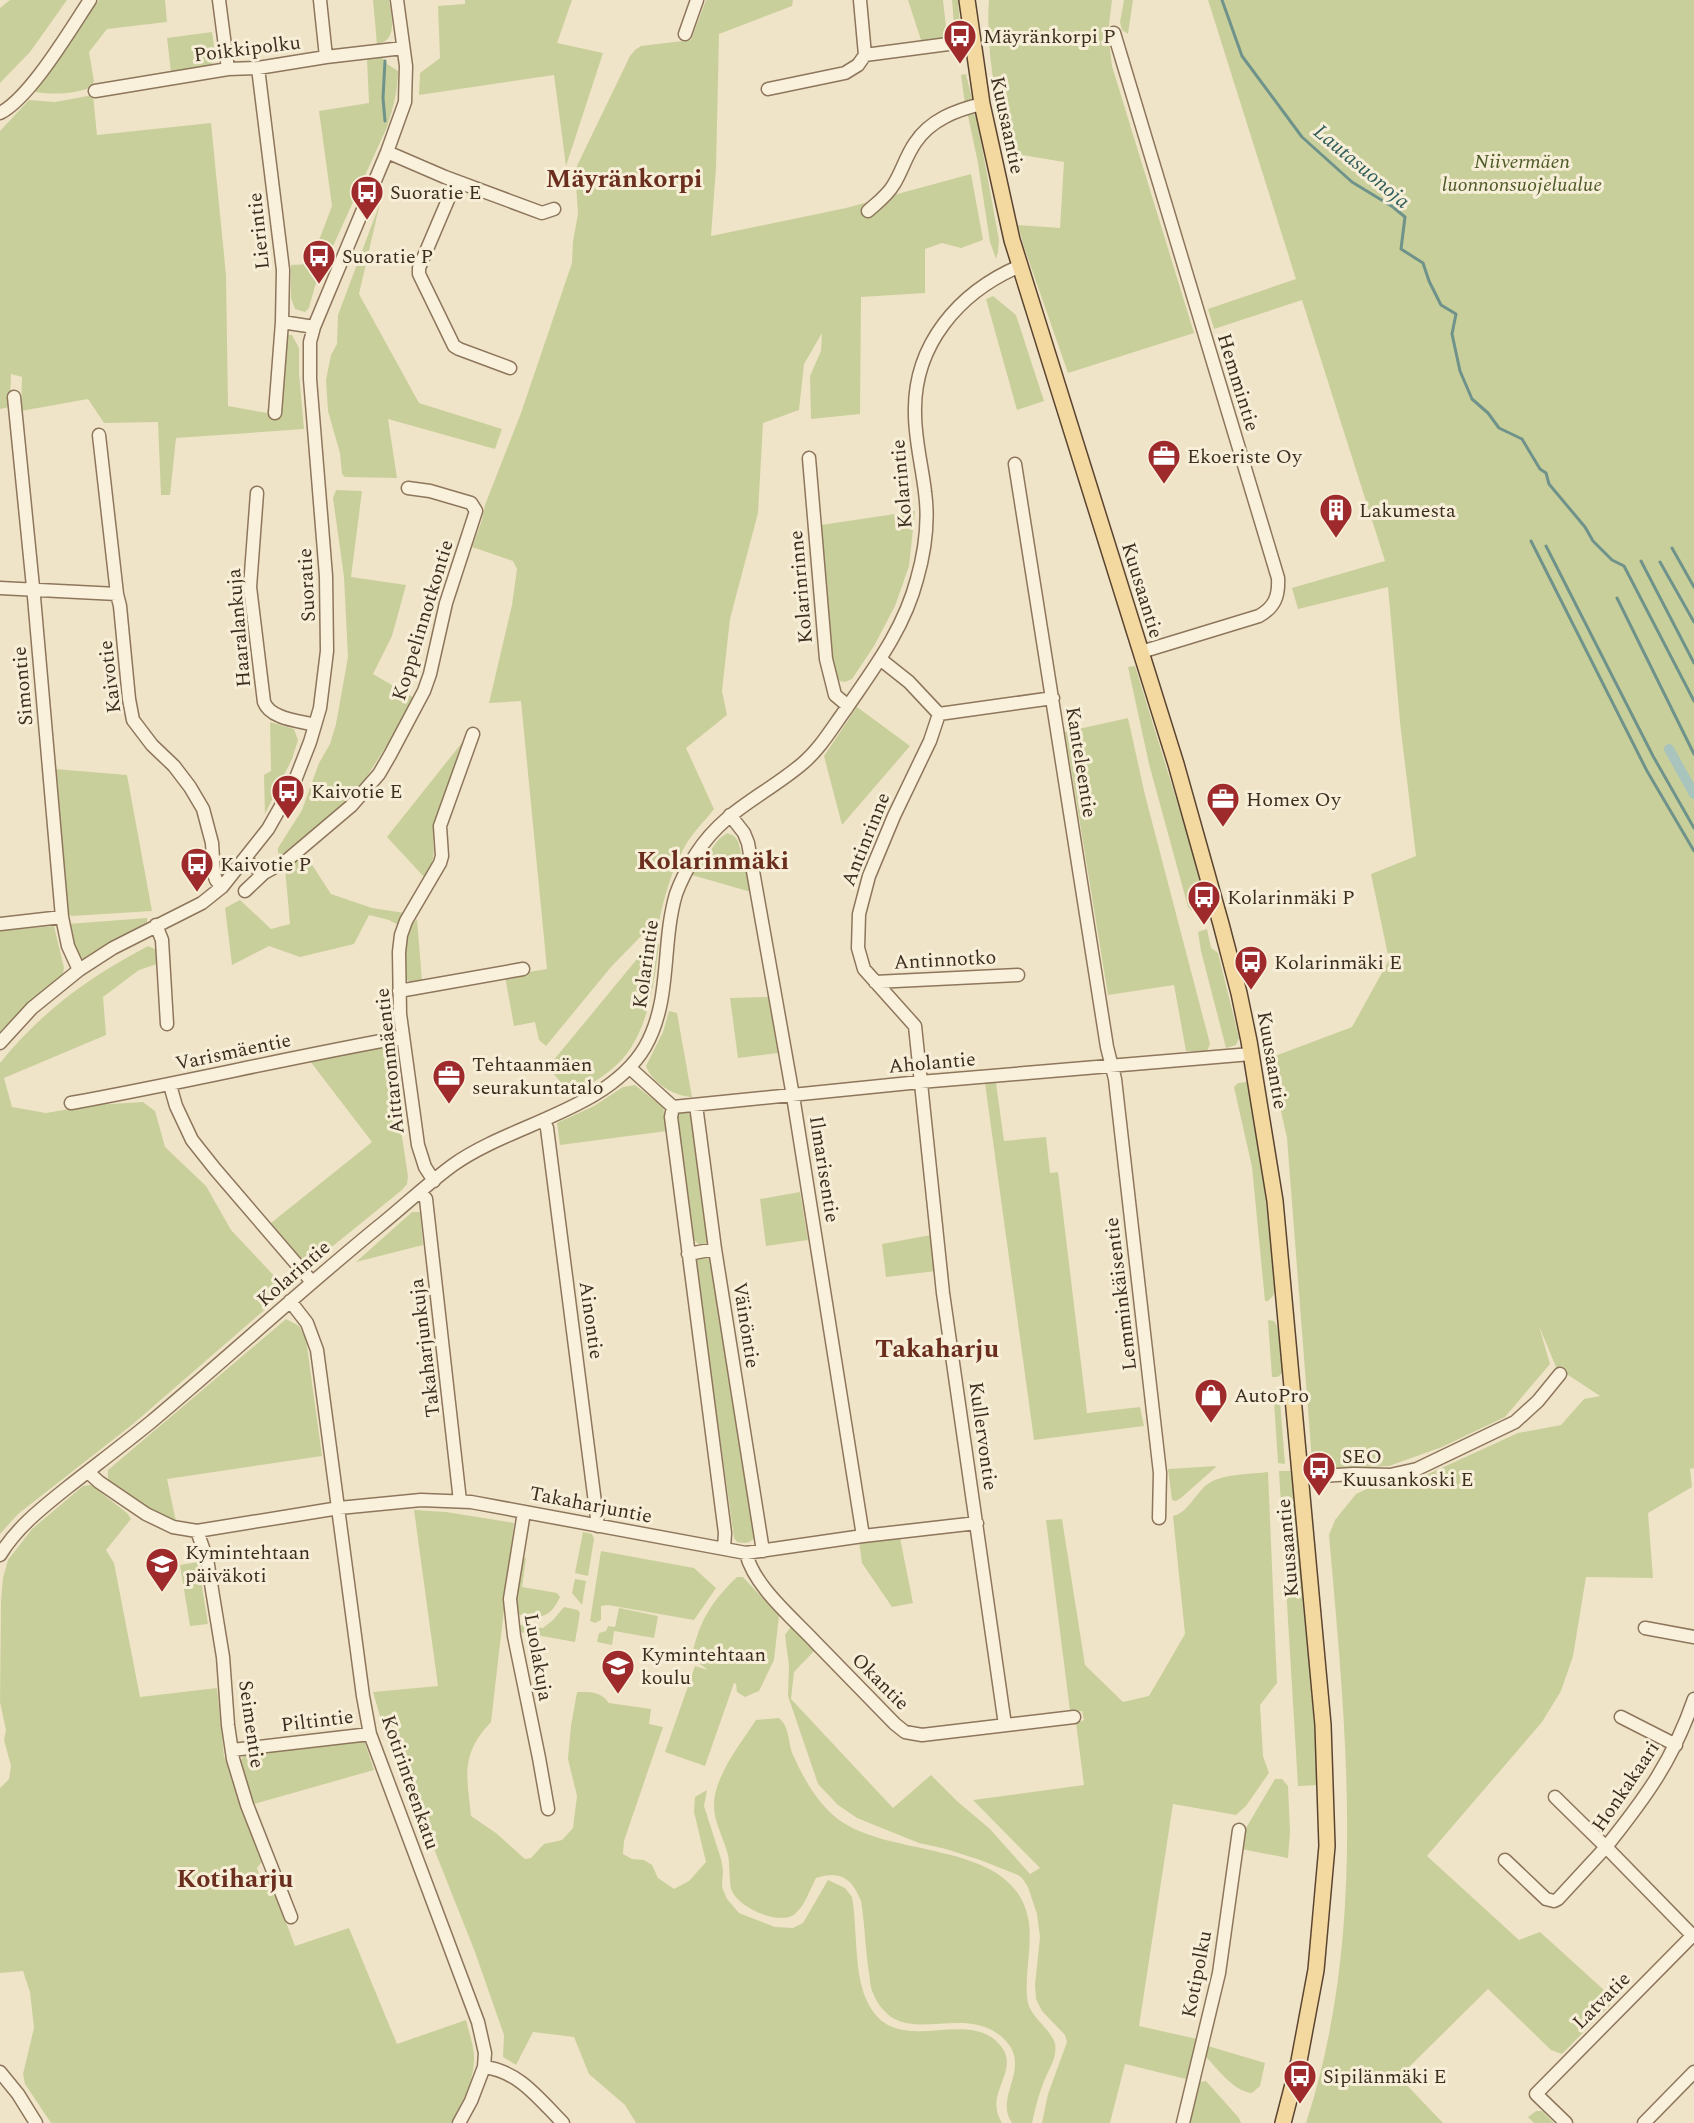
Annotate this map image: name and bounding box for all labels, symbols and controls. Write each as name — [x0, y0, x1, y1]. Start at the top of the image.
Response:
bus stop icon: Mäyränkorpi P — [942, 18, 978, 65]
place label: Mäyränkorpi P — [983, 22, 1116, 52]
street label: Poikkipolku — [192, 28, 302, 70]
street label: Kuusaantie — [982, 74, 1032, 177]
water label: Lautasuonoja — [1306, 117, 1417, 217]
park label: Niivermäen luonnonsuojelualue — [1442, 147, 1602, 200]
district label: Mäyränkorpi — [546, 159, 702, 199]
bus stop icon: Suoratie E — [349, 174, 385, 221]
place label: Suoratie E — [390, 178, 482, 208]
street label: Lierintie — [240, 191, 278, 271]
bus stop icon: Suoratie P — [301, 238, 337, 285]
place label: Suoratie P — [342, 242, 433, 272]
street label: Hemmintie — [1209, 330, 1267, 435]
street label: Kolarintie — [883, 438, 921, 530]
office icon: Ekoeriste Oy — [1146, 438, 1182, 485]
place label: Ekoeriste Oy — [1187, 442, 1303, 472]
building icon: Lakumesta — [1318, 492, 1354, 539]
place label: Lakumesta — [1359, 496, 1456, 526]
street label: Kolarinrinne — [781, 529, 821, 645]
street label: Koppelinnotkontie — [384, 536, 462, 704]
street label: Kuusaantie — [1113, 539, 1171, 642]
street label: Suoratie — [290, 547, 324, 622]
street label: Haaralankuja — [219, 567, 259, 689]
street label: Kaivotie — [91, 639, 129, 715]
street label: Simontie — [5, 645, 41, 727]
street label: Kanteleentie — [1057, 704, 1105, 820]
bus stop icon: Kaivotie E — [270, 773, 306, 820]
place label: Kaivotie E — [311, 777, 402, 807]
office icon: Homex Oy — [1205, 781, 1241, 828]
place label: Homex Oy — [1246, 785, 1342, 815]
street label: Antinrinne — [834, 788, 898, 891]
district label: Kolarinmäki — [637, 841, 789, 881]
bus stop icon: Kaivotie P — [179, 846, 215, 893]
place label: Kaivotie P — [220, 850, 311, 880]
bus stop icon: Kolarinmäki P — [1186, 879, 1222, 926]
place label: Kolarinmäki P — [1227, 883, 1355, 913]
street label: Kolarintie — [625, 918, 667, 1010]
street label: Antinnotko — [893, 942, 997, 978]
bus stop icon: Kolarinmäki E — [1233, 944, 1269, 991]
place label: Kolarinmäki E — [1274, 948, 1402, 978]
street label: Aittaronmäentie — [367, 986, 413, 1135]
street label: Kuusaantie — [1249, 1009, 1295, 1112]
street label: Varismäentie — [173, 1025, 294, 1079]
street label: Aholantie — [887, 1044, 977, 1082]
place label: Tehtaanmäen seurakuntatalo — [472, 1050, 603, 1103]
office icon: Tehtaanmäen seurakuntatalo — [431, 1058, 467, 1105]
street label: Ilmarisentie — [801, 1114, 847, 1225]
street label: Lemminkäisentie — [1097, 1215, 1145, 1372]
street label: Kolarintie — [250, 1233, 337, 1314]
street label: Takaharjunkuja — [402, 1277, 448, 1419]
street label: Ainontie — [571, 1279, 611, 1361]
street label: Väinöntie — [724, 1280, 768, 1370]
district label: Takaharju — [875, 1329, 999, 1369]
shop icon: AutoPro — [1193, 1377, 1229, 1424]
street label: Kullervontie — [961, 1380, 1005, 1492]
place label: AutoPro — [1234, 1381, 1309, 1411]
place label: SEO Kuusankoski E — [1342, 1442, 1474, 1495]
bus stop icon: SEO Kuusankoski E — [1301, 1450, 1337, 1497]
street label: Takaharjuntie — [527, 1478, 655, 1532]
street label: Kuusaantie — [1269, 1497, 1307, 1599]
place label: Kymintehtaan päiväkoti — [185, 1538, 310, 1591]
school or university icon: Kymintehtaan päiväkoti — [144, 1546, 180, 1593]
street label: Luolakuja — [516, 1611, 561, 1704]
place label: Kymintehtaan koulu — [641, 1640, 766, 1693]
street label: Okantie — [844, 1646, 916, 1718]
school or university icon: Kymintehtaan koulu — [600, 1648, 636, 1695]
street label: Seimentie — [230, 1678, 272, 1770]
street label: Piltintie — [279, 1702, 355, 1740]
street label: Kotirinteenkatu — [373, 1711, 447, 1854]
street label: Honkakaari — [1584, 1735, 1667, 1838]
district label: Kotiharju — [177, 1859, 293, 1899]
street label: Kotipolku — [1174, 1928, 1220, 2020]
street label: Latvatie — [1566, 1965, 1638, 2037]
bus stop icon: Sipilänmäki E — [1282, 2058, 1318, 2105]
place label: Sipilänmäki E — [1323, 2062, 1447, 2092]

